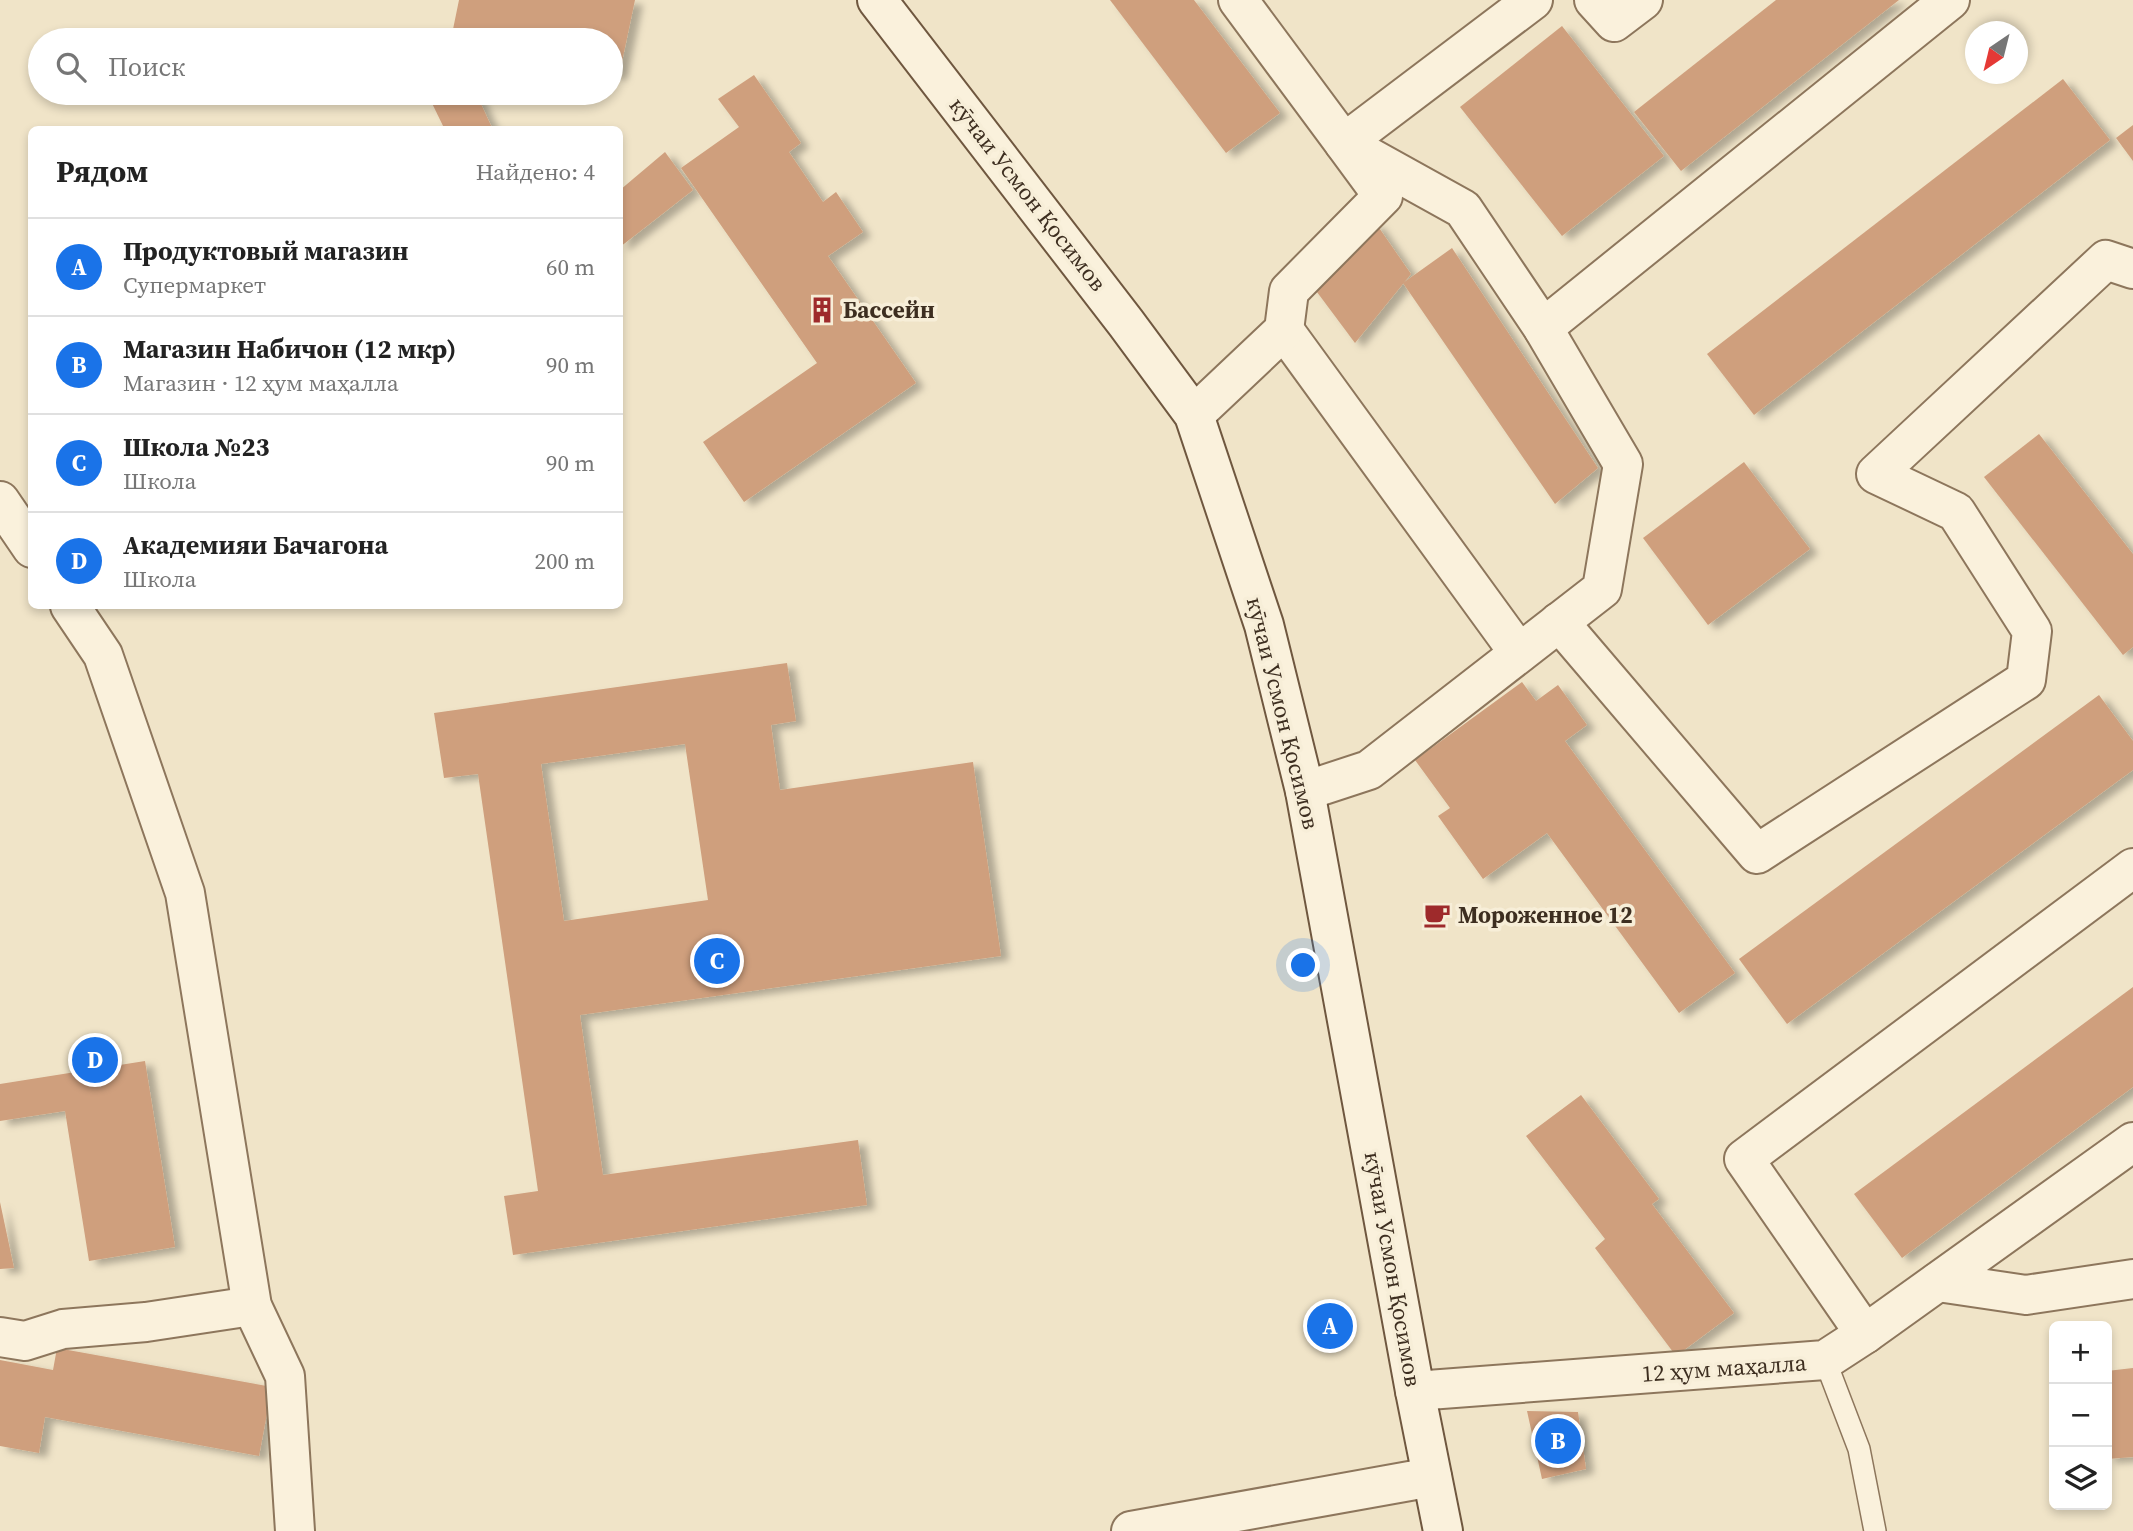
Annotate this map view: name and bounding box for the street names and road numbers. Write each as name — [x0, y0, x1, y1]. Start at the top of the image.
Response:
street label: кӯчаи Усмон Қосимов — [942, 90, 1114, 298]
street label: кӯчаи Усмон Қосимов — [1239, 594, 1327, 833]
street label: кӯчаи Усмон Қосимов — [1357, 1149, 1429, 1389]
street label: 12 ҳум маҳалла — [1641, 1346, 1808, 1390]

